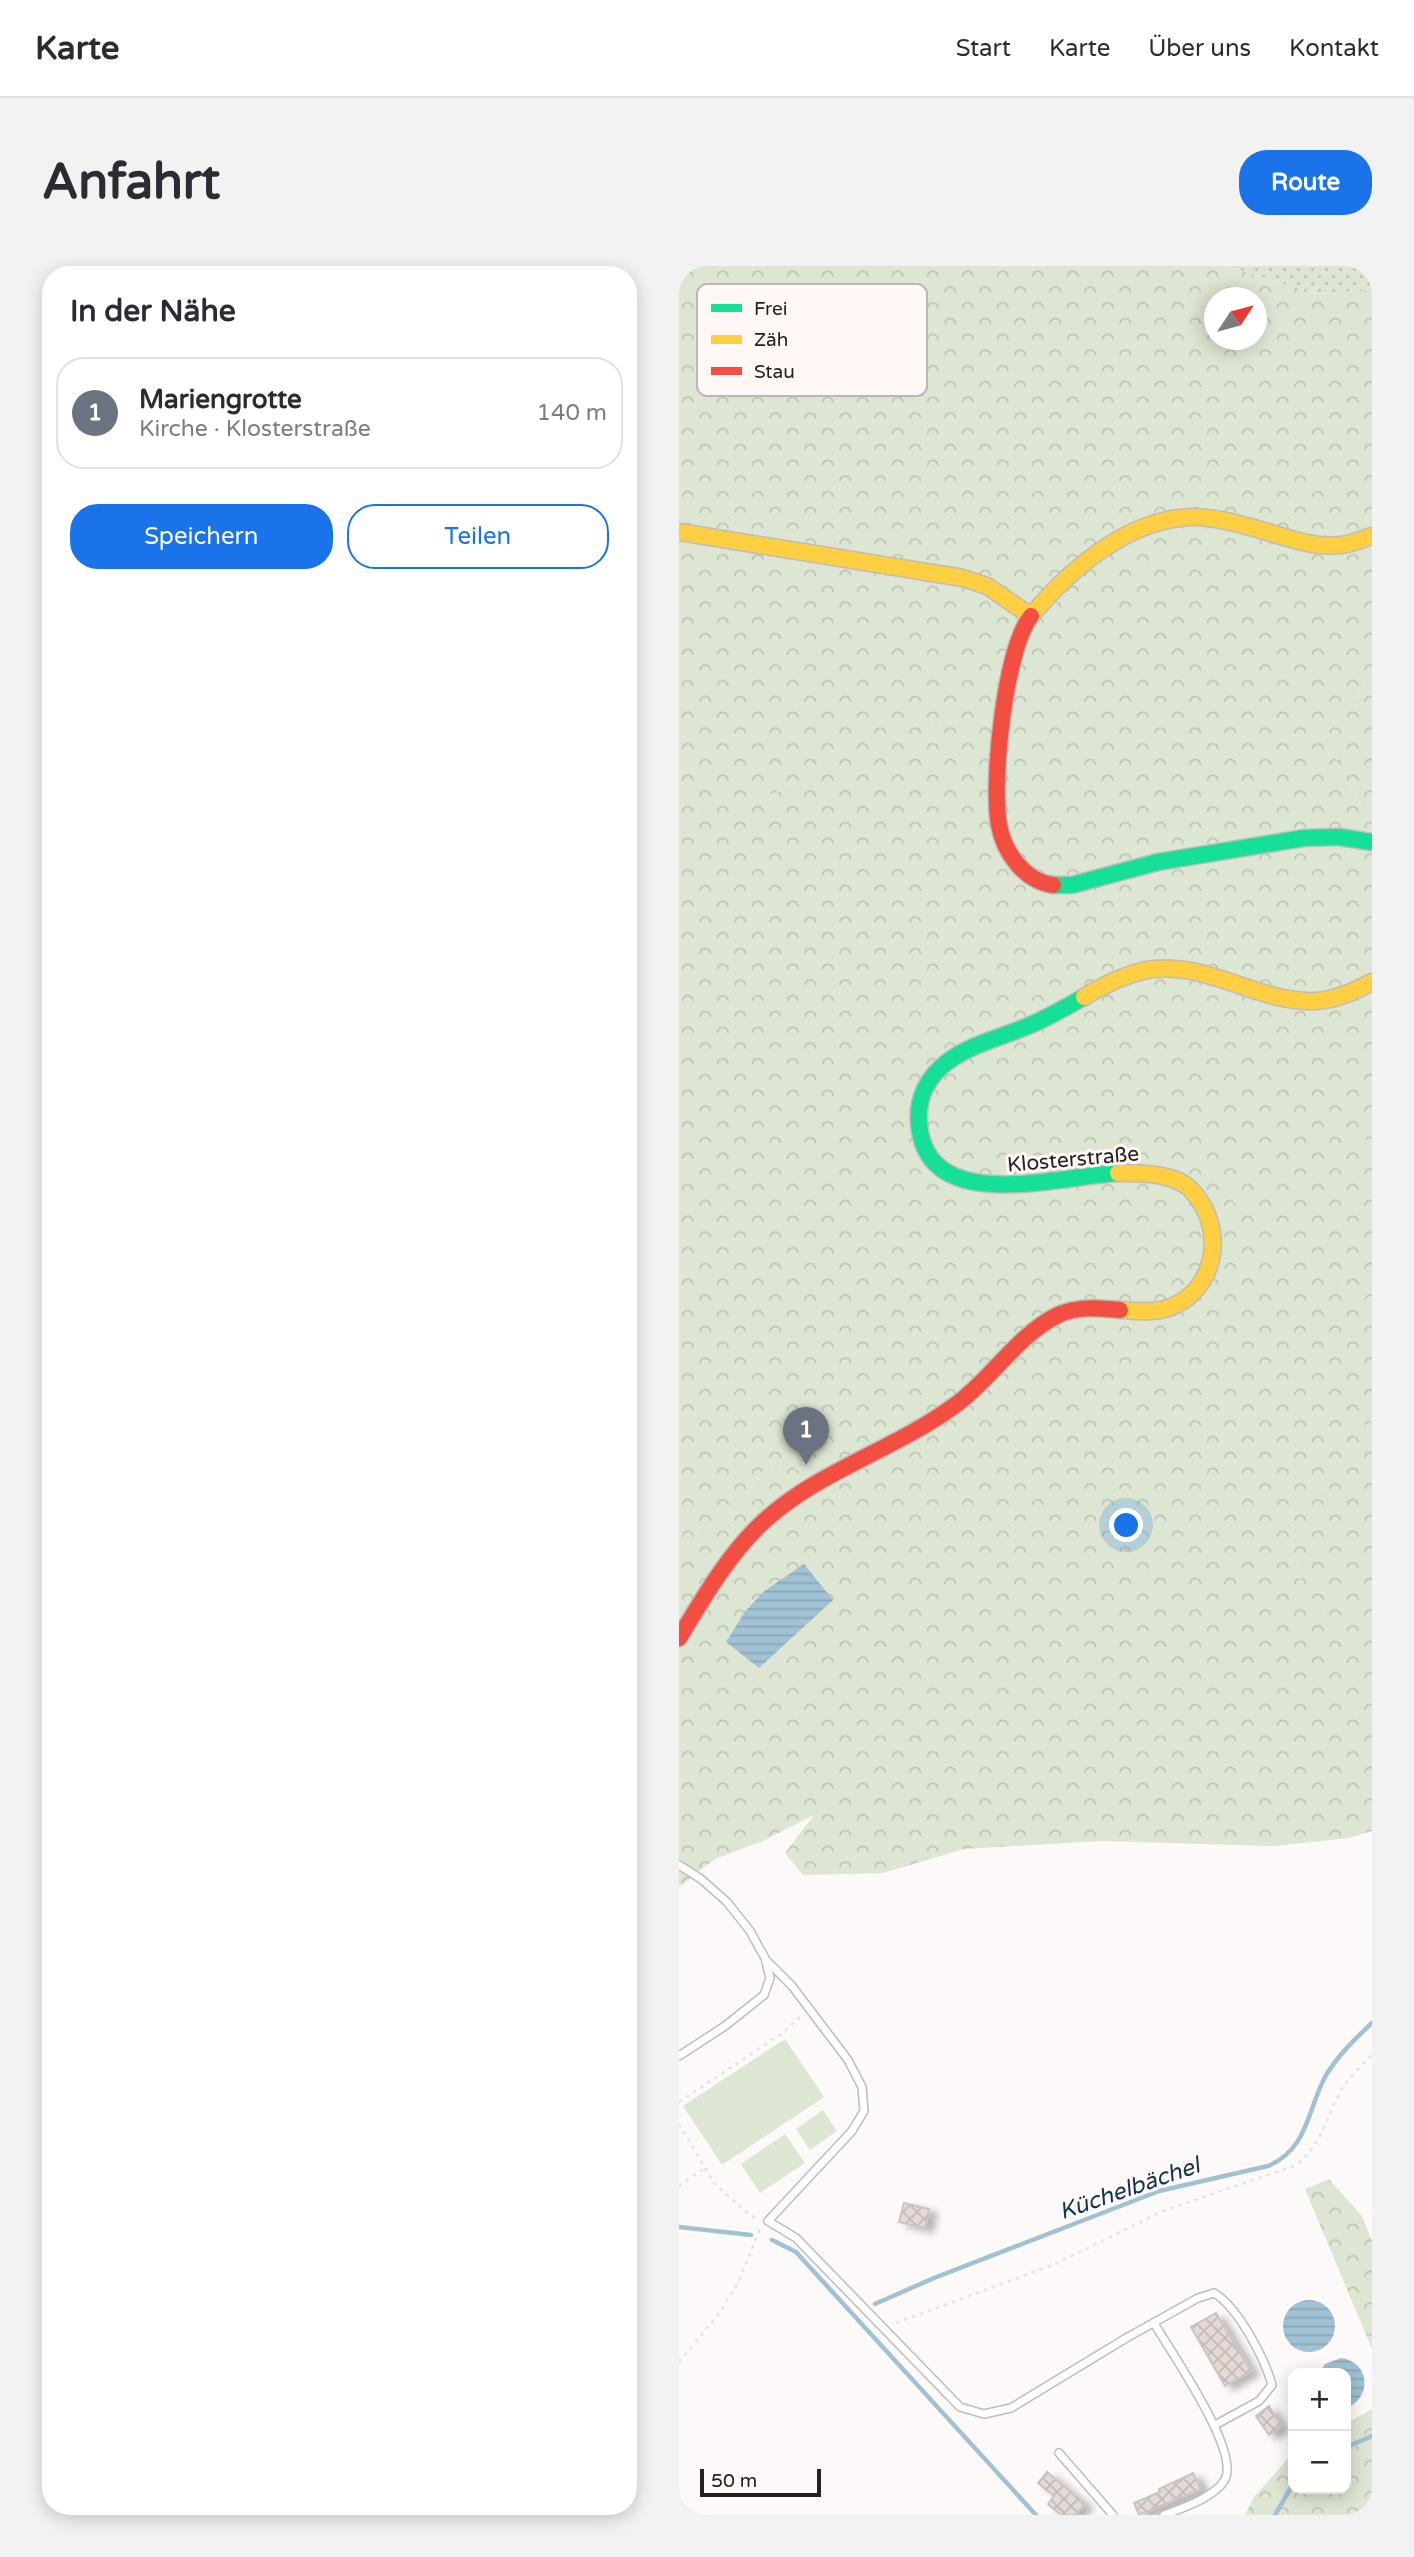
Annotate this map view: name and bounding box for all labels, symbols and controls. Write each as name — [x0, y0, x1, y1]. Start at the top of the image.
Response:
text: Karte — [35, 29, 119, 68]
text: Start — [956, 34, 1011, 63]
text: Karte — [1049, 34, 1110, 63]
text: Über uns — [1148, 34, 1251, 63]
text: Kontakt — [1289, 34, 1379, 63]
button: Route — [1239, 150, 1372, 215]
text: Anfahrt — [42, 153, 220, 212]
legend — [697, 284, 927, 396]
north arrow — [1204, 287, 1267, 350]
text: In der Nähe — [70, 293, 236, 330]
text: Frei — [754, 298, 788, 320]
text: Zäh — [754, 329, 788, 351]
text: Stau — [754, 361, 795, 383]
text: Mariengrotte — [139, 384, 302, 415]
text: 1 — [88, 399, 102, 427]
text: 140 m — [537, 399, 607, 427]
text: Kirche · Klosterstraße — [139, 415, 371, 443]
button: Speichern — [70, 504, 333, 569]
button: Teilen — [347, 504, 609, 569]
street label: Klosterstraße — [1006, 1141, 1140, 1178]
pin: 1 — [783, 1407, 829, 1465]
your location — [1109, 1508, 1143, 1542]
water label: Küchelbächel — [1055, 2151, 1205, 2226]
map controls — [1288, 2368, 1351, 2494]
button: + — [1288, 2368, 1351, 2431]
button: − — [1288, 2431, 1351, 2494]
scale bar — [700, 2466, 821, 2498]
text: 50 m — [711, 2470, 757, 2492]

